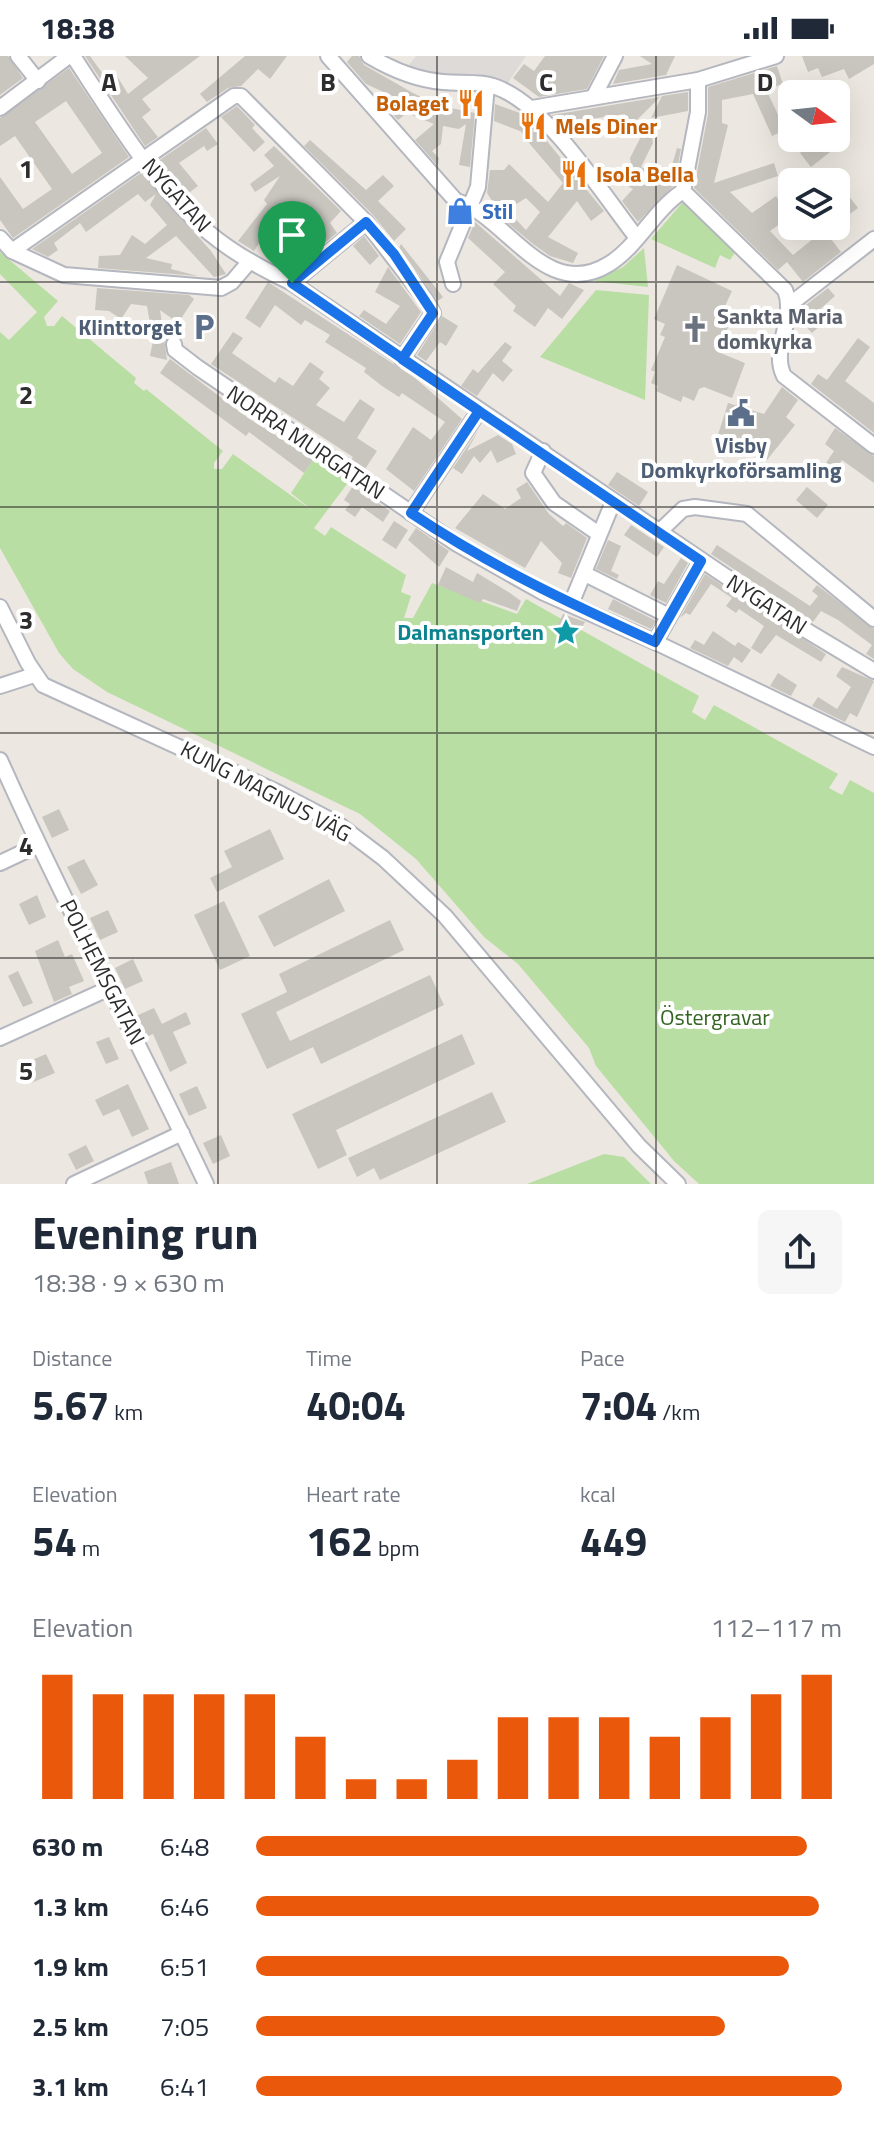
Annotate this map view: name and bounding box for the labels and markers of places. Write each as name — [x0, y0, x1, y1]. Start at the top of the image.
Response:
place label: Bolaget — [376, 86, 449, 120]
restaurant icon: Bolaget — [456, 88, 486, 118]
place label: Mels Diner — [555, 109, 657, 143]
restaurant icon: Mels Diner — [518, 111, 548, 141]
place label: Isola Bella — [596, 157, 694, 191]
restaurant icon: Isola Bella — [559, 159, 589, 189]
place label: Stil — [482, 194, 513, 228]
shop icon: Stil — [445, 196, 475, 226]
pin — [258, 201, 326, 283]
place label: Sankta Maria domkyrka — [717, 299, 843, 358]
place label: Klinttorget — [78, 310, 182, 344]
parking icon: Klinttorget — [189, 312, 219, 342]
church icon: Sankta Maria domkyrka — [680, 314, 710, 344]
public building icon: Visby Domkyrkoförsamling — [726, 398, 756, 428]
place label: Visby Domkyrkoförsamling — [641, 428, 842, 487]
place label: Dalmansporten — [397, 615, 544, 649]
place icon: Dalmansporten — [551, 617, 581, 647]

